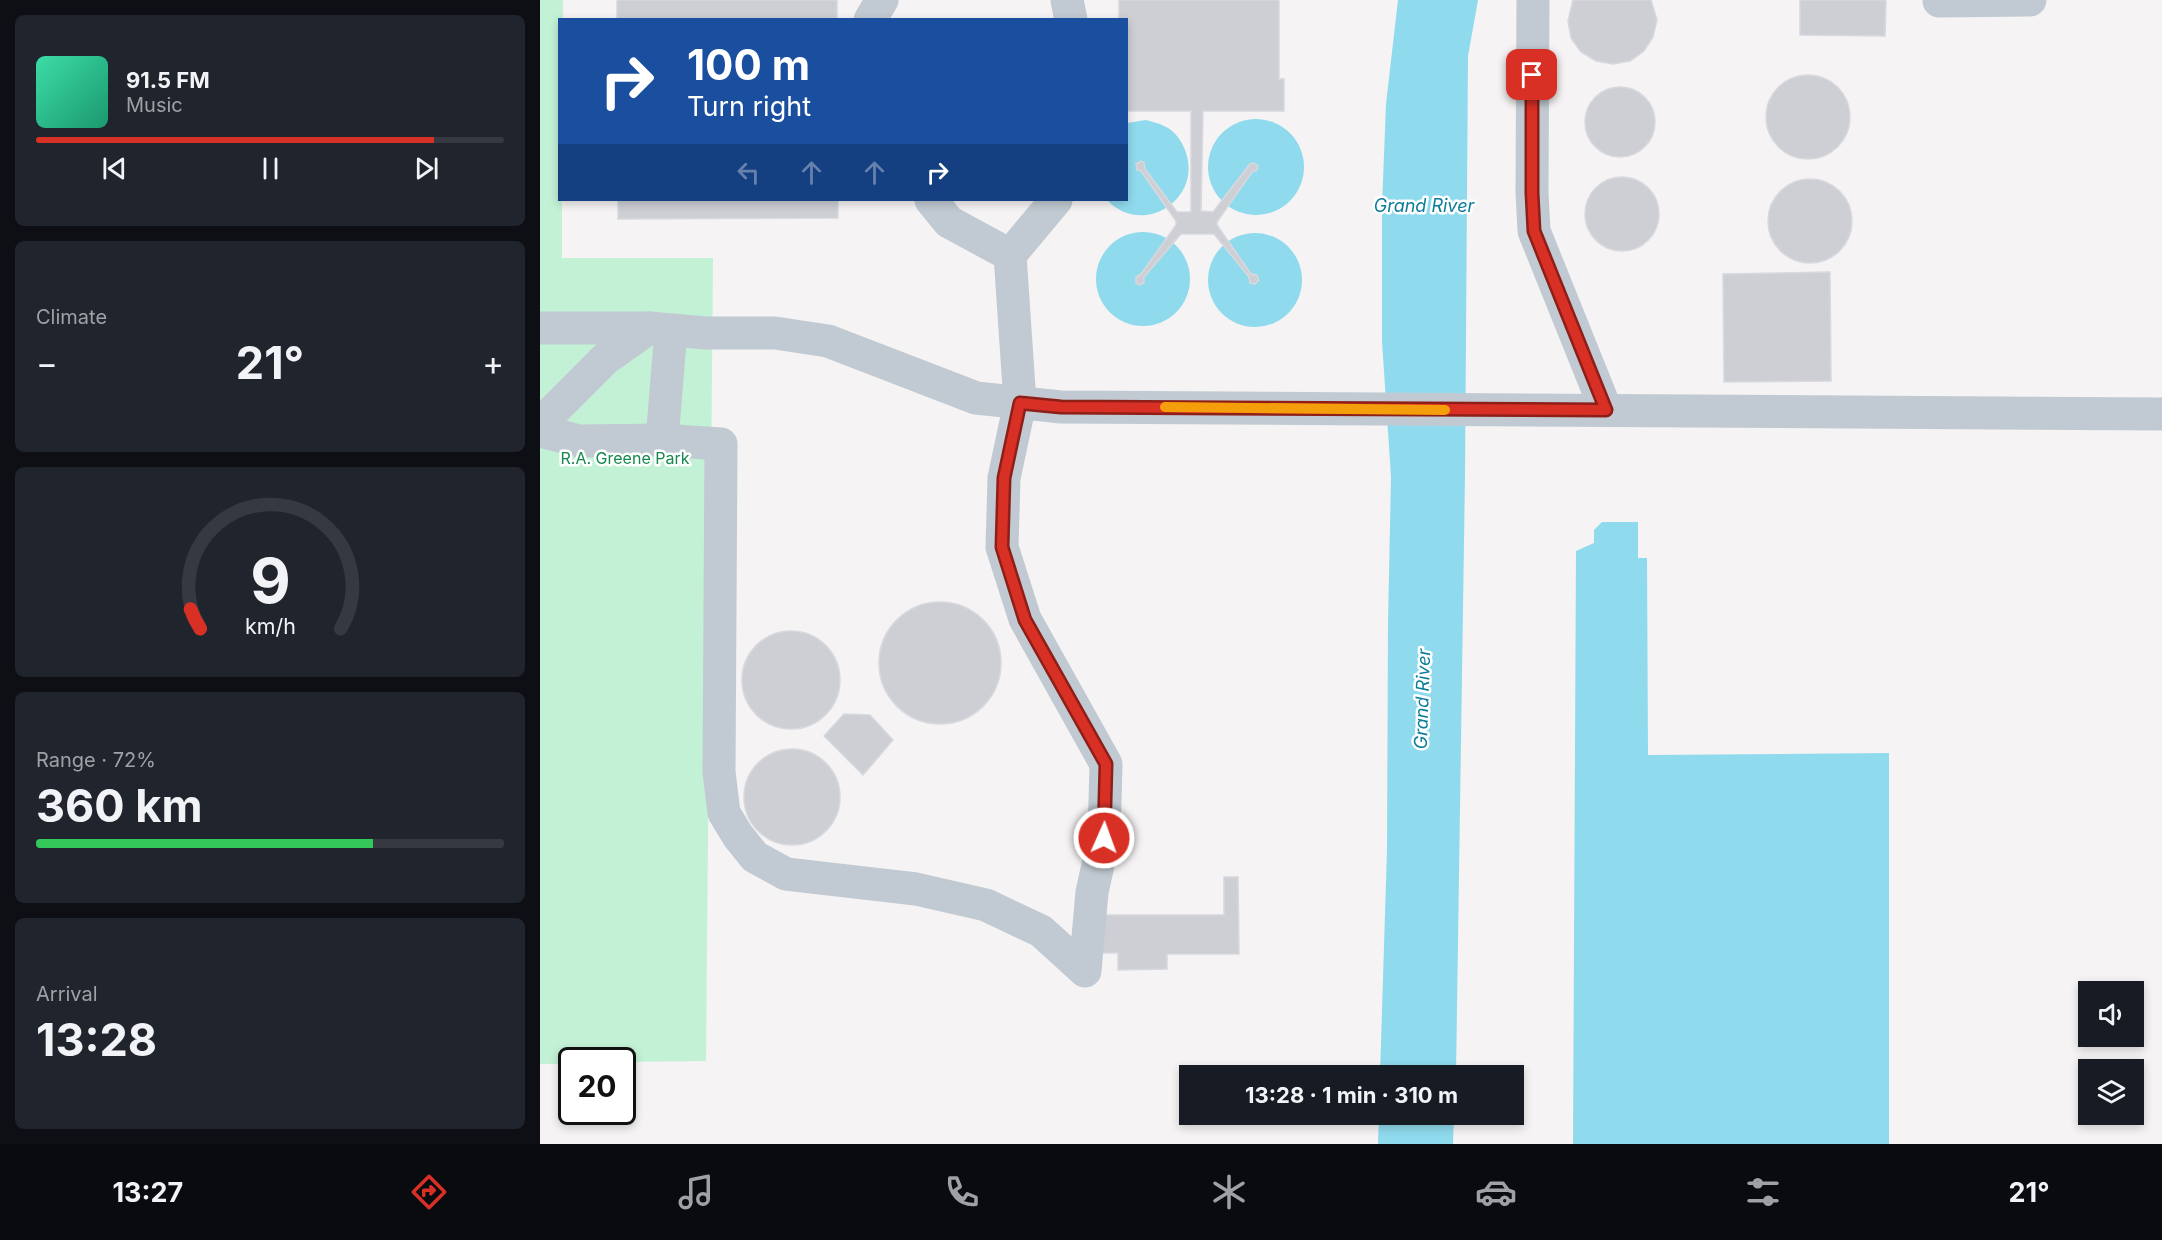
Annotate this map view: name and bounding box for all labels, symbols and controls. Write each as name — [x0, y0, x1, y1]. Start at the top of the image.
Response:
text: 100 m — [687, 39, 810, 90]
icon: right — [588, 42, 666, 120]
pin — [1506, 49, 1557, 100]
icon: arrive — [1515, 58, 1548, 91]
text: 91.5 FM — [126, 67, 210, 93]
text: Turn right — [687, 90, 811, 123]
text: Music — [126, 93, 183, 117]
icon: previous — [98, 152, 131, 185]
icon: pause — [254, 152, 287, 185]
icon: next — [410, 152, 443, 185]
icon: left — [732, 156, 765, 189]
icon: ahead — [795, 156, 828, 189]
icon: ahead — [858, 156, 891, 189]
icon: right — [921, 156, 954, 189]
water label: Grand River — [1374, 195, 1475, 216]
text: Climate — [36, 305, 107, 329]
text: 21° — [236, 335, 304, 390]
text: − — [36, 343, 58, 383]
text: + — [482, 343, 504, 383]
park label: R.A. Greene Park — [561, 448, 690, 468]
text: 9 — [250, 543, 290, 618]
text: km/h — [245, 613, 295, 639]
water label: Grand River — [1410, 647, 1434, 750]
text: Range · 72% — [36, 748, 156, 772]
text: 360 km — [36, 778, 202, 833]
position arrow — [1072, 806, 1136, 870]
map controls — [2078, 981, 2144, 1125]
button: sound — [2078, 981, 2144, 1047]
text: Arrival — [36, 982, 98, 1006]
text: 13:28 — [36, 1012, 157, 1067]
speed limit sign: 20 — [558, 1047, 636, 1125]
button: layers — [2078, 1059, 2144, 1125]
text: 13:28 · 1 min · 310 m — [1245, 1082, 1458, 1108]
icon: directions — [408, 1171, 450, 1213]
icon: music — [675, 1171, 717, 1213]
icon: phone — [941, 1171, 983, 1213]
icon: climate — [1208, 1171, 1250, 1213]
icon: car — [1475, 1171, 1517, 1213]
icon: filters — [1742, 1171, 1784, 1213]
text: 13:27 — [112, 1176, 183, 1209]
text: 21° — [2009, 1176, 2050, 1209]

